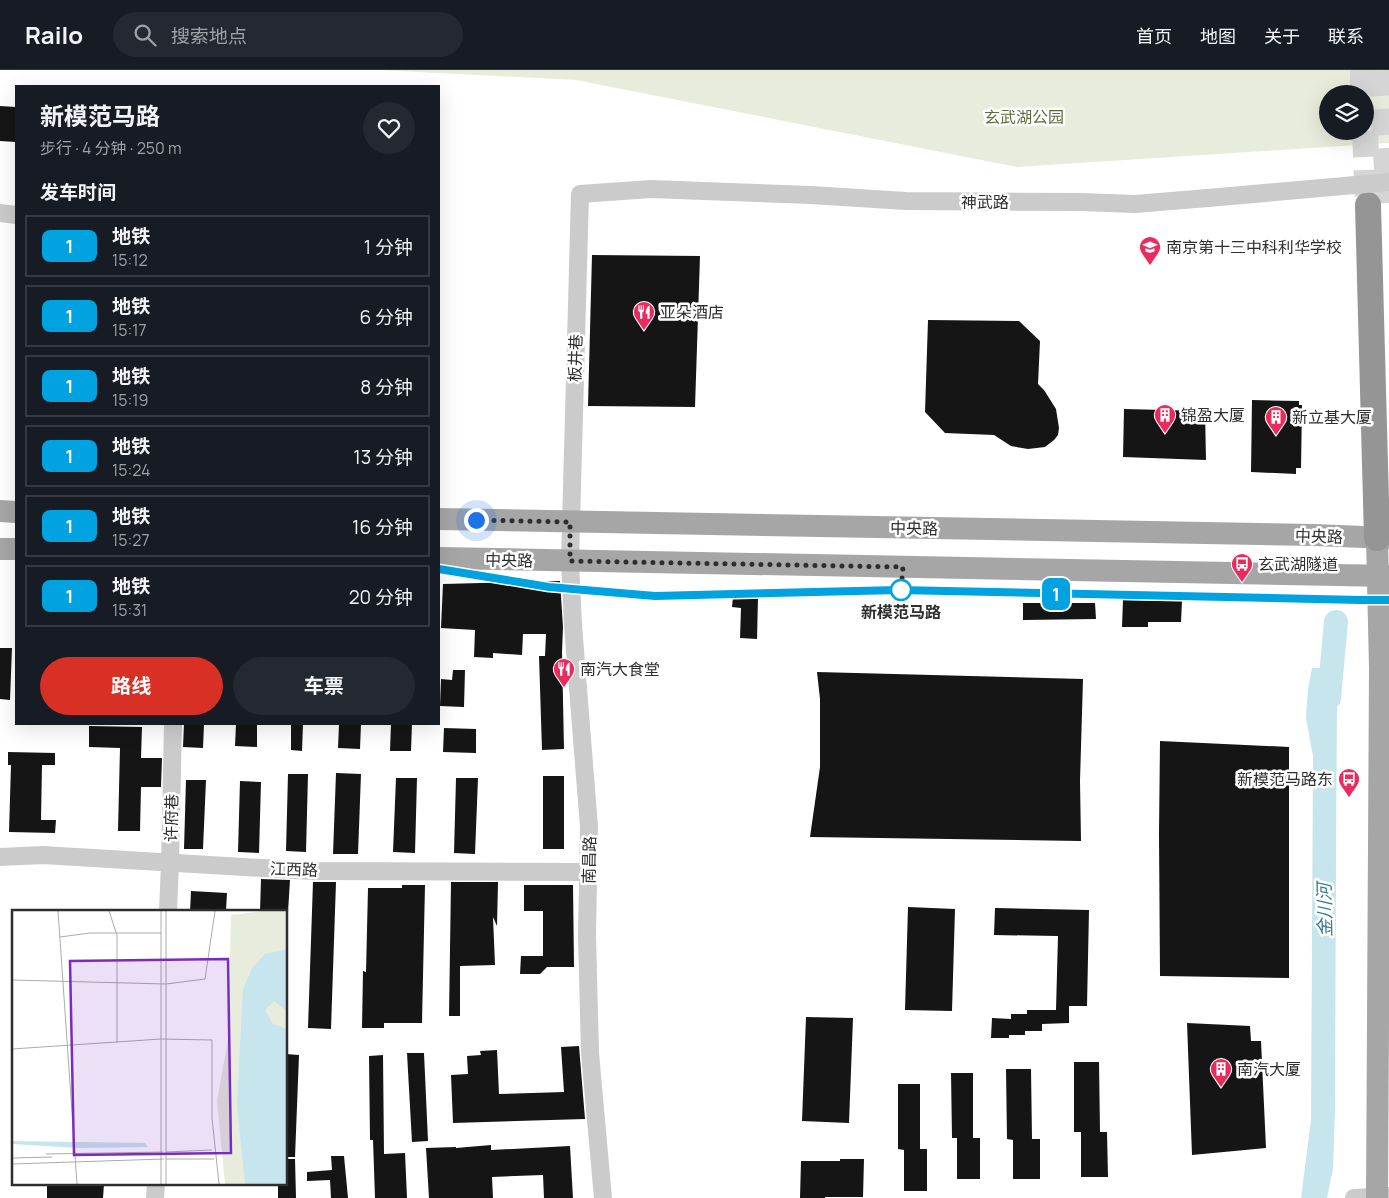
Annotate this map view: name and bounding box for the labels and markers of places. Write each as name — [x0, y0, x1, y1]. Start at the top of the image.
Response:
school or university icon: 南京第十三中科利华学校 — [1138, 235, 1162, 266]
place label: 南京第十三中科利华学校 — [1166, 236, 1342, 258]
restaurant icon: 亚朵酒店 — [632, 300, 656, 331]
place label: 亚朵酒店 — [660, 301, 724, 323]
building icon: 锦盈大厦 — [1153, 403, 1177, 434]
place label: 锦盈大厦 — [1181, 404, 1245, 426]
building icon: 新立基大厦 — [1264, 405, 1288, 436]
place label: 新立基大厦 — [1292, 406, 1372, 428]
bus stop icon: 玄武湖隧道 — [1230, 552, 1254, 583]
place label: 玄武湖隧道 — [1258, 553, 1338, 575]
marker: 新模范马路 — [890, 579, 912, 601]
place label: 新模范马路 — [861, 601, 941, 623]
restaurant icon: 南汽大食堂 — [552, 657, 576, 688]
place label: 南汽大食堂 — [580, 658, 660, 680]
bus stop icon: 新模范马路东 — [1337, 767, 1361, 798]
place label: 新模范马路东 — [1237, 768, 1333, 790]
building icon: 南汽大厦 — [1209, 1057, 1233, 1088]
place label: 南汽大厦 — [1237, 1058, 1301, 1080]

